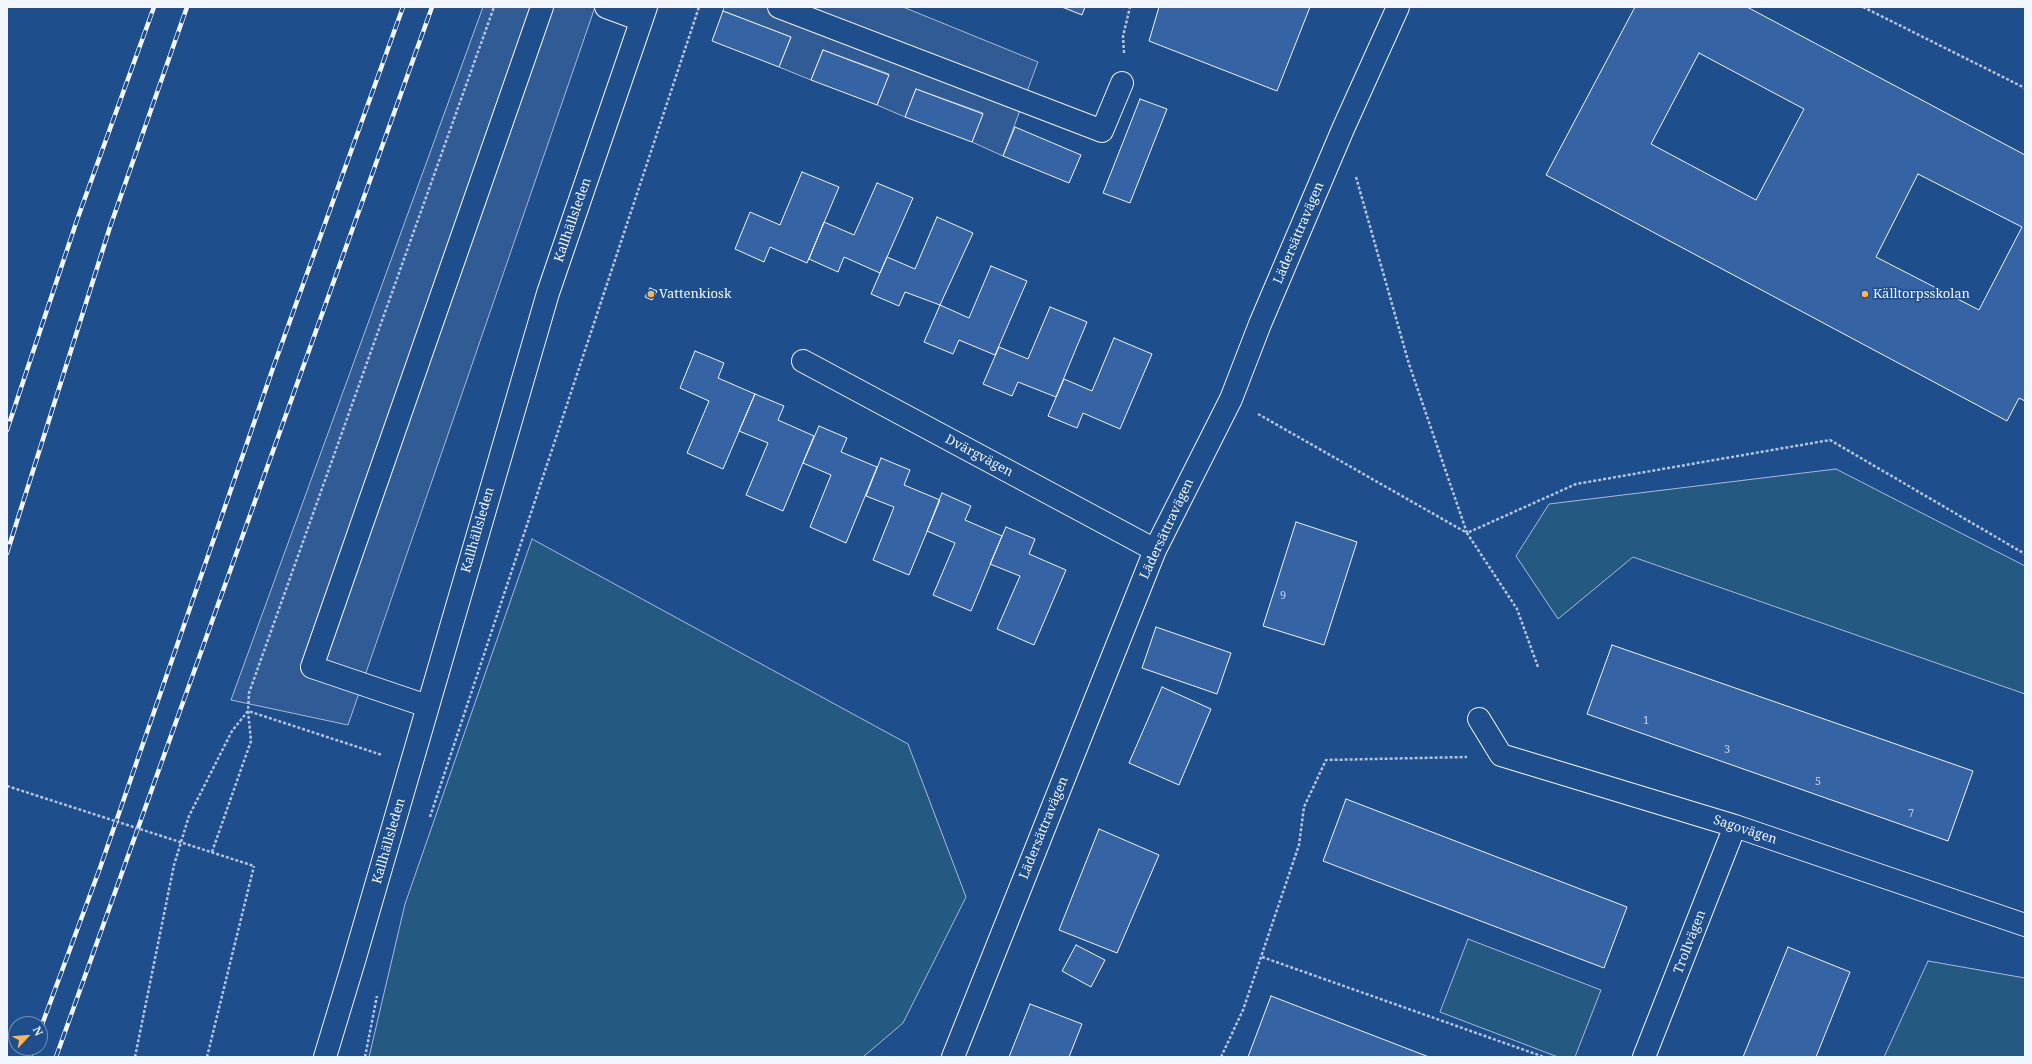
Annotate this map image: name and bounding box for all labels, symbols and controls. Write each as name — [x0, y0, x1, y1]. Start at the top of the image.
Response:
street label: Kallhällsleden — [551, 176, 595, 264]
street label: Lädersättravägen — [1270, 180, 1328, 286]
place label: Vattenkiosk — [659, 286, 732, 302]
place label: Källtorpsskolan — [1873, 286, 1970, 302]
marker: Vattenkiosk — [646, 289, 656, 299]
marker: Källtorpsskolan — [1860, 289, 1870, 299]
street label: Dvärgvägen — [942, 432, 1016, 480]
street label: Lädersättravägen — [1137, 476, 1197, 582]
street label: Kallhällsleden — [458, 485, 498, 575]
house number: 9 — [1280, 589, 1286, 603]
house number: 1 — [1643, 714, 1649, 728]
house number: 3 — [1724, 743, 1730, 757]
street label: Lädersättravägen — [1016, 774, 1072, 882]
house number: 5 — [1815, 775, 1821, 789]
street label: Kallhällsleden — [369, 796, 409, 886]
house number: 7 — [1908, 807, 1914, 821]
street label: Sagovägen — [1711, 812, 1779, 848]
street label: Trollvägen — [1671, 908, 1709, 976]
north arrow — [8, 1016, 48, 1056]
text: N — [30, 1024, 47, 1038]

